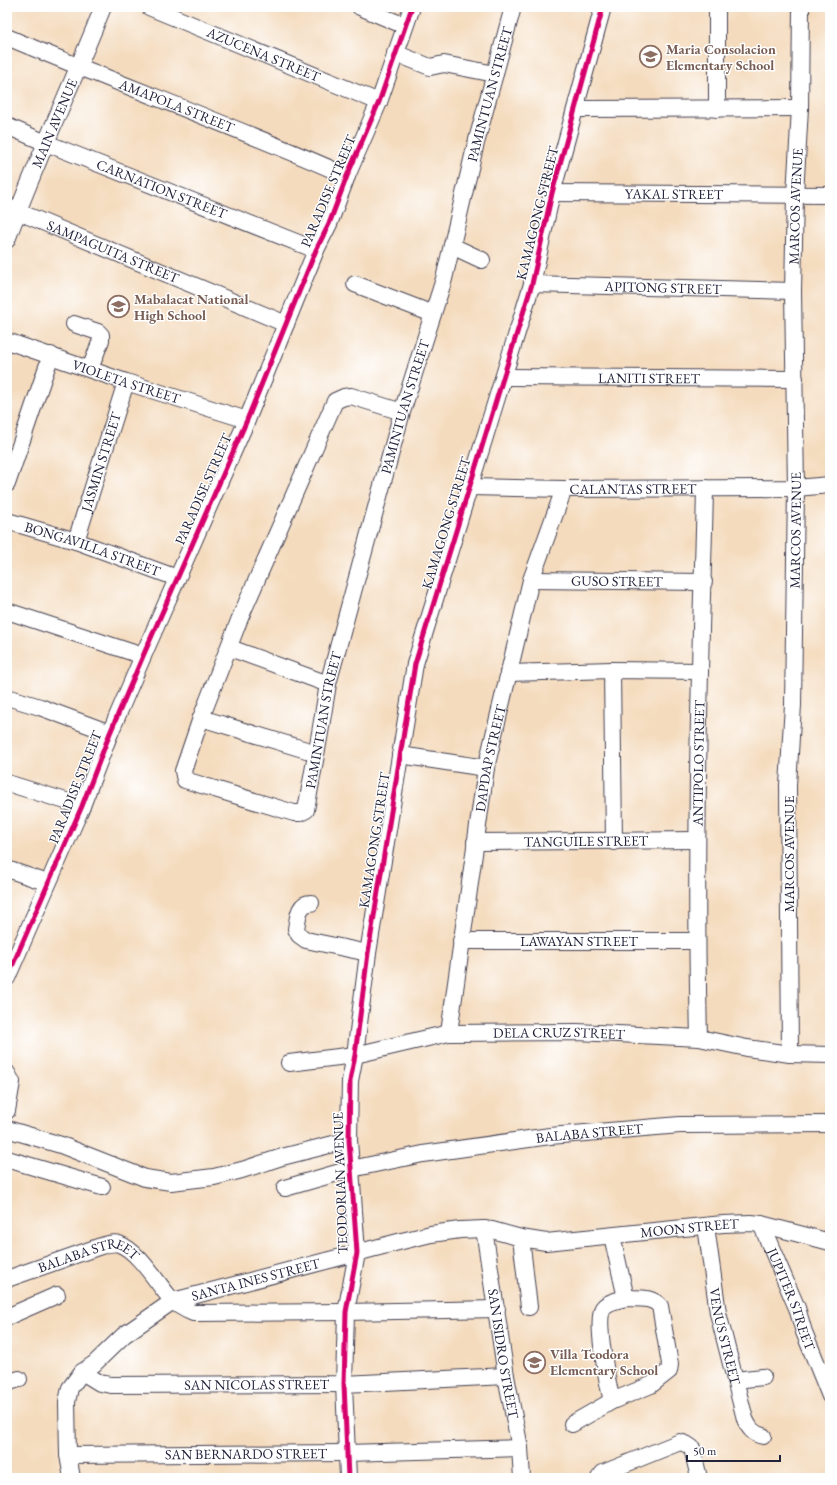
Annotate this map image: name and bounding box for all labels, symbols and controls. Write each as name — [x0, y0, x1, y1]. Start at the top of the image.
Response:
street label: AZUCENA STREET — [203, 23, 324, 86]
street label: PAMINTUAN STREET — [463, 24, 516, 163]
place label: Maria Consolacion Elementary School — [666, 40, 776, 74]
school or university icon: Maria Consolacion Elementary School — [638, 44, 664, 70]
street label: AMAPOLA STREET — [116, 74, 237, 137]
street label: MAIN AVENUE — [27, 76, 81, 171]
street label: PARADISE STREET — [296, 132, 360, 250]
street label: KAMAGONG STREET — [512, 144, 562, 282]
street label: MARCOS AVENUE — [785, 147, 807, 265]
street label: CARNATION STREET — [94, 155, 230, 223]
street label: YAKAL STREET — [625, 185, 724, 203]
street label: SAMPAGUITA STREET — [44, 216, 182, 287]
street label: APITONG STREET — [603, 277, 722, 298]
place label: Mabalacat National High School — [134, 290, 248, 324]
school or university icon: Mabalacat National High School — [105, 294, 131, 320]
street label: PAMINTUAN STREET — [377, 337, 433, 476]
street label: VIOLETA STREET — [70, 355, 183, 408]
street label: LANITI STREET — [598, 369, 701, 387]
street label: JASMIN STREET — [77, 409, 125, 515]
street label: PARADISE STREET — [170, 430, 236, 547]
street label: KAMAGONG STREET — [417, 454, 475, 591]
street label: MARCOS AVENUE — [786, 472, 805, 589]
street label: CALANTAS STREET — [569, 479, 697, 498]
street label: BONGAVILLA STREET — [23, 518, 163, 580]
street label: GUSO STREET — [571, 571, 664, 591]
street label: PAMINTUAN STREET — [301, 649, 346, 790]
street label: ANTIPOLO STREET — [688, 699, 708, 827]
street label: DAPDAP STREET — [471, 702, 510, 813]
street label: PARADISE STREET — [44, 727, 106, 846]
street label: KAMAGONG STREET — [354, 770, 394, 909]
street label: MARCOS AVENUE — [780, 796, 798, 912]
street label: TANGUILE STREET — [524, 831, 649, 851]
street label: LAWAYAN STREET — [520, 932, 638, 950]
street label: DELA CRUZ STREET — [493, 1023, 626, 1043]
street label: TEODORIAN AVENUE — [329, 1112, 351, 1254]
street label: BALABA STREET — [535, 1119, 644, 1147]
street label: MOON STREET — [639, 1214, 740, 1241]
street label: BALABA STREET — [35, 1234, 144, 1276]
street label: JUPITER STREET — [763, 1244, 820, 1354]
street label: SANTA INES STREET — [190, 1254, 323, 1305]
street label: SAN ISIDRO STREET — [484, 1287, 523, 1421]
street label: VENUS STREET — [706, 1287, 745, 1387]
place label: Villa Teodora Elementary School — [550, 1345, 658, 1379]
school or university icon: Villa Teodora Elementary School — [521, 1349, 547, 1375]
street label: SAN NICOLAS STREET — [184, 1375, 330, 1394]
scale bar — [687, 1437, 780, 1463]
text: 50 m — [693, 1443, 717, 1459]
street label: SAN BERNARDO STREET — [165, 1444, 328, 1463]

